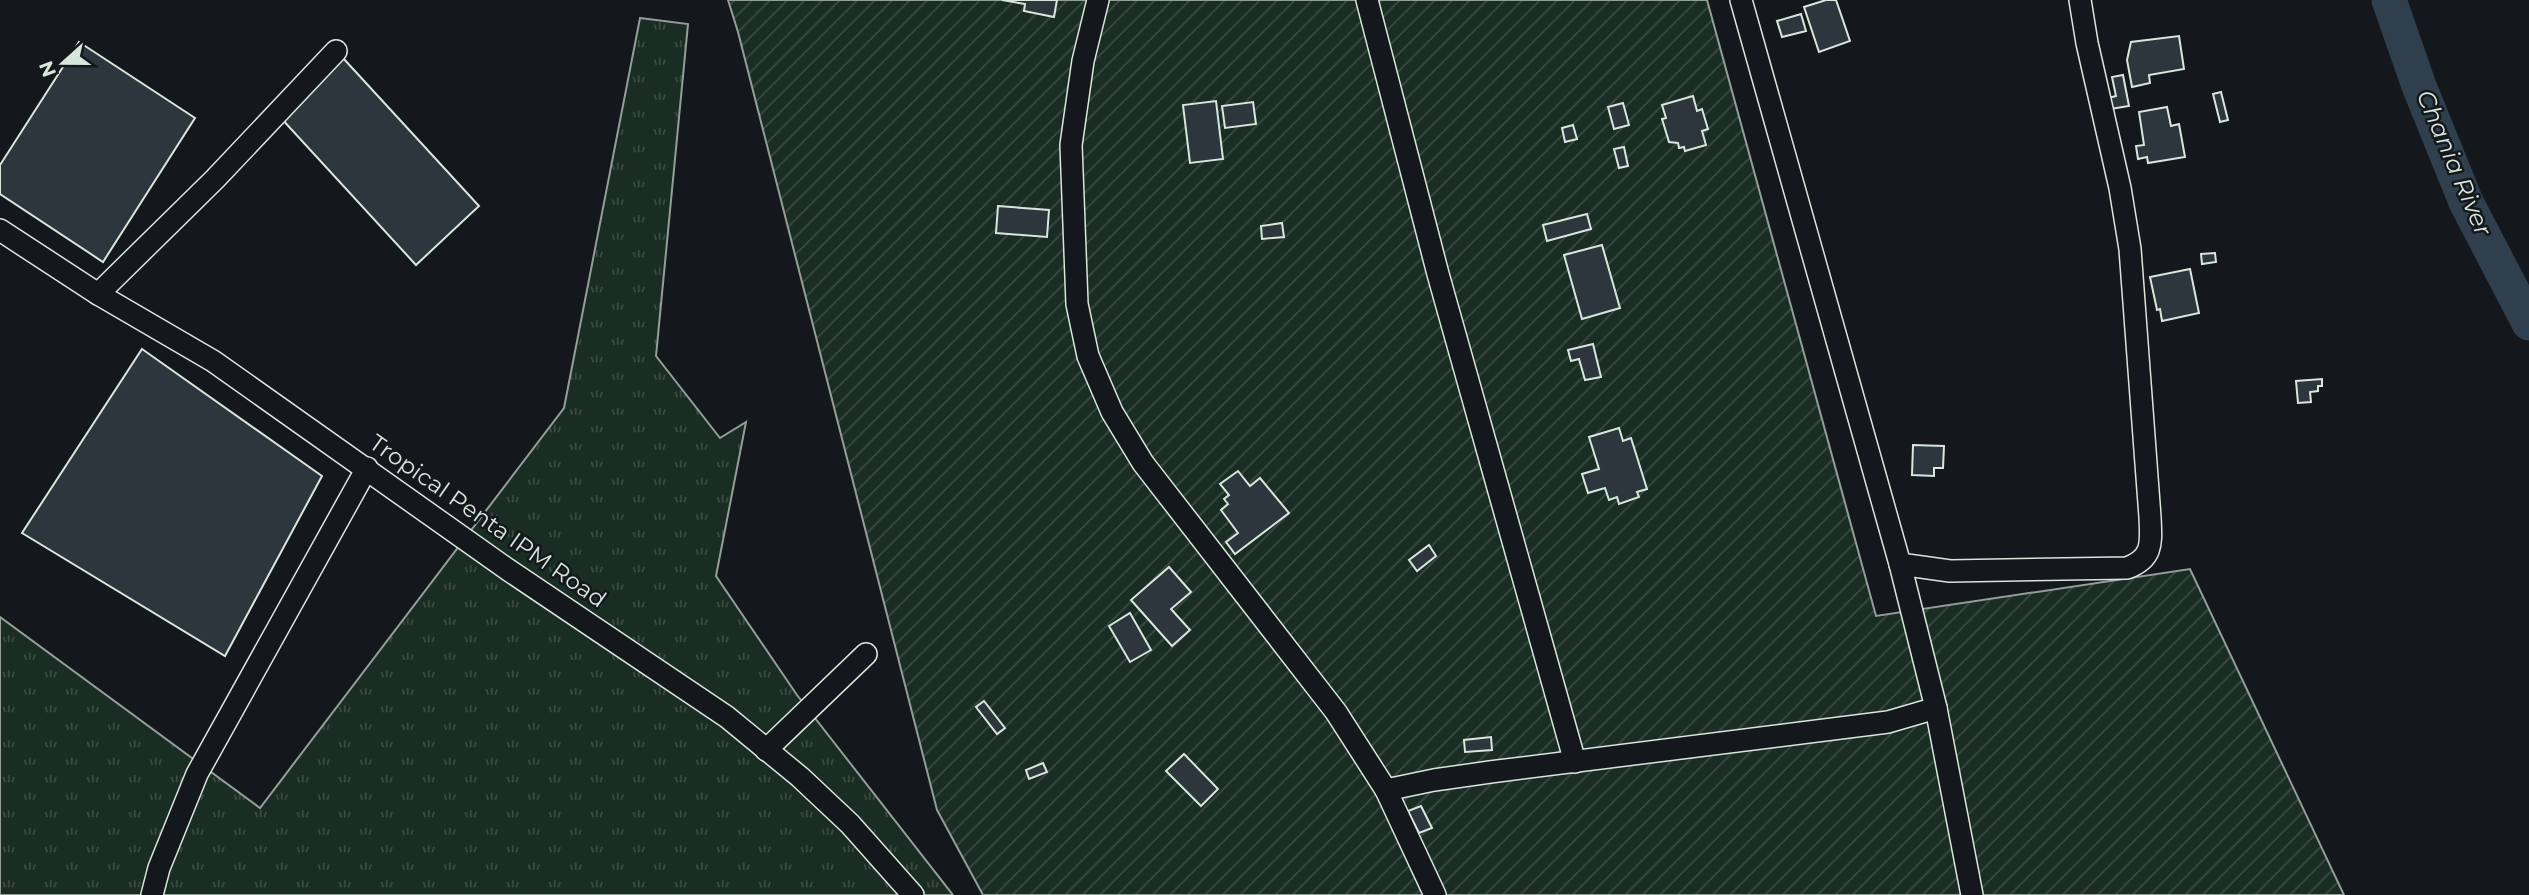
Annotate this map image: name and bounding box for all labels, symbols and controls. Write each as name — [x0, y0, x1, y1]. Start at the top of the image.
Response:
north arrow — [28, 28, 98, 98]
text: N — [34, 58, 61, 80]
water label: Chania River — [2411, 86, 2499, 241]
street label: Tropical Penta IPM Road — [364, 429, 612, 613]

